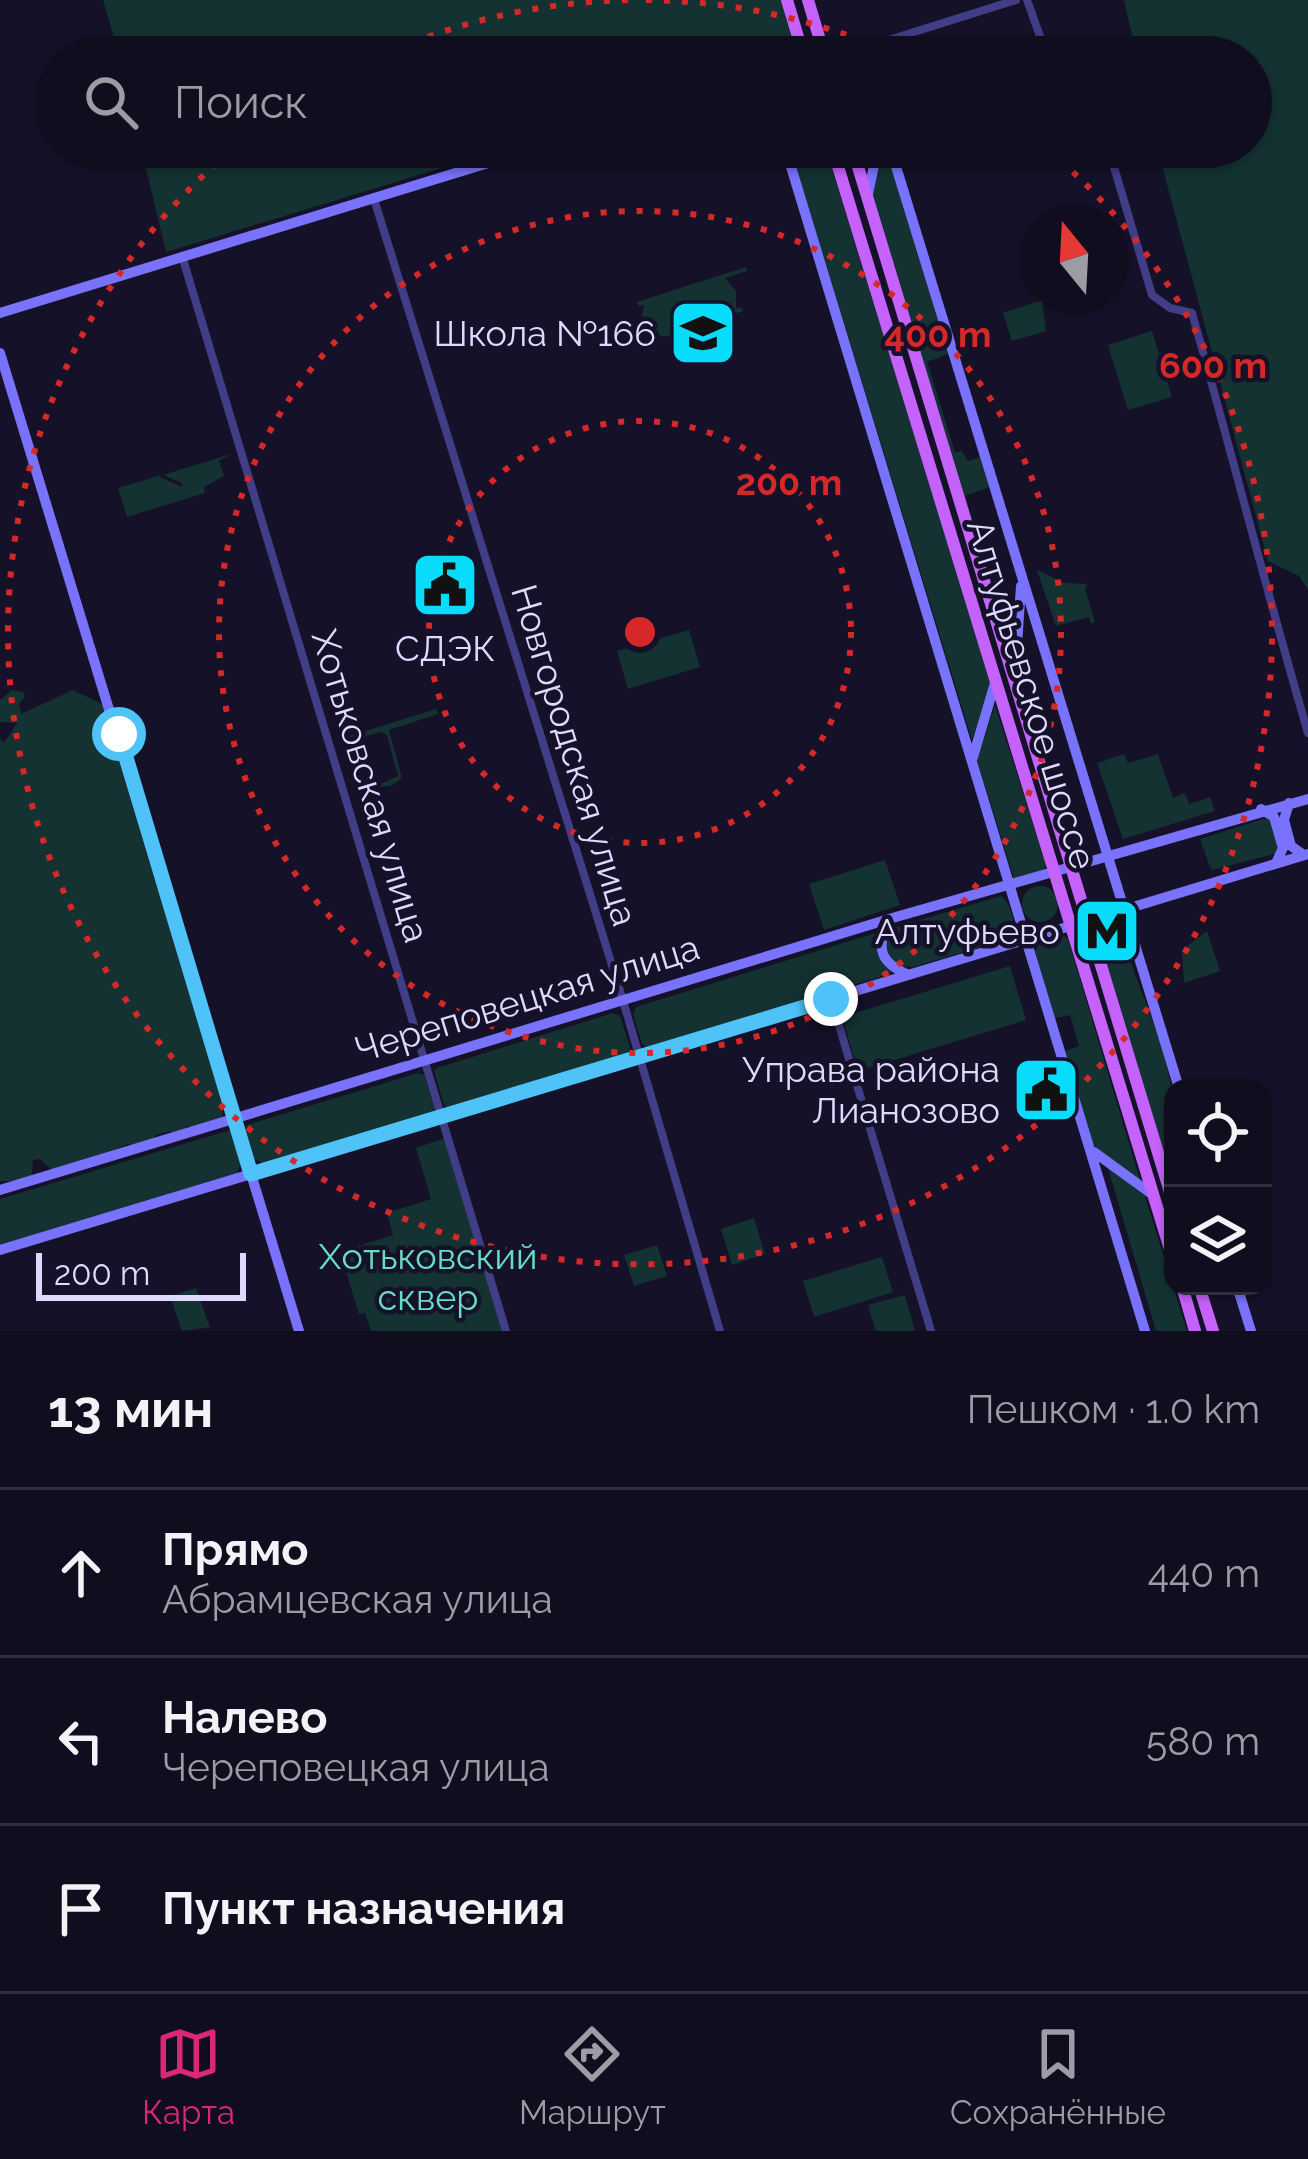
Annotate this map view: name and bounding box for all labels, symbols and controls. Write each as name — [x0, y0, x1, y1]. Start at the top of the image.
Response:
search box — [36, 36, 1272, 168]
icon: search — [78, 69, 144, 135]
text: Поиск — [174, 76, 308, 129]
north arrow — [1020, 204, 1128, 312]
school or university icon: Школа №166 — [668, 298, 738, 368]
place label: Школа №166 — [433, 312, 656, 354]
text: 400 m — [885, 313, 991, 355]
text: 600 m — [1159, 344, 1267, 386]
text: 200 m — [736, 461, 842, 503]
street label: Алтуфьевское шоссе — [959, 514, 1105, 874]
public building icon: СДЭК — [410, 550, 480, 620]
street label: Новгородская улица — [503, 580, 647, 930]
centre of rings — [619, 611, 661, 653]
street label: Хотьковская улица — [304, 625, 438, 947]
place label: СДЭК — [395, 627, 495, 669]
route start — [92, 707, 146, 761]
metro station icon: Алтуфьево — [1072, 896, 1142, 966]
place label: Алтуфьево — [875, 910, 1060, 952]
street label: Череповецкая улица — [350, 926, 704, 1070]
route end — [804, 972, 858, 1026]
place label: Управа района Лианозово — [742, 1048, 1000, 1131]
public building icon: Управа района Лианозово — [1011, 1055, 1081, 1125]
map controls — [1164, 1079, 1272, 1295]
button: locate — [1164, 1079, 1272, 1187]
button: layers — [1164, 1187, 1272, 1295]
park label: Хотьковский сквер — [319, 1235, 537, 1318]
scale bar — [36, 1247, 246, 1300]
text: 200 m — [54, 1254, 150, 1293]
text: 13 мин — [48, 1379, 213, 1439]
text: Пешком · 1.0 km — [967, 1386, 1260, 1432]
text: Прямо — [162, 1523, 309, 1576]
icon: ahead — [48, 1540, 114, 1606]
text: 440 m — [1148, 1550, 1260, 1596]
text: Абрамцевская улица — [162, 1576, 553, 1622]
text: Налево — [162, 1691, 328, 1744]
icon: left — [48, 1708, 114, 1774]
text: 580 m — [1146, 1718, 1260, 1764]
text: Череповецкая улица — [162, 1744, 550, 1790]
icon: arrive — [48, 1876, 114, 1942]
text: Пункт назначения — [162, 1882, 565, 1935]
tab: Карта — [142, 2021, 235, 2132]
tab: Маршрут — [519, 2021, 666, 2132]
tab: Сохранённые — [950, 2021, 1166, 2132]

